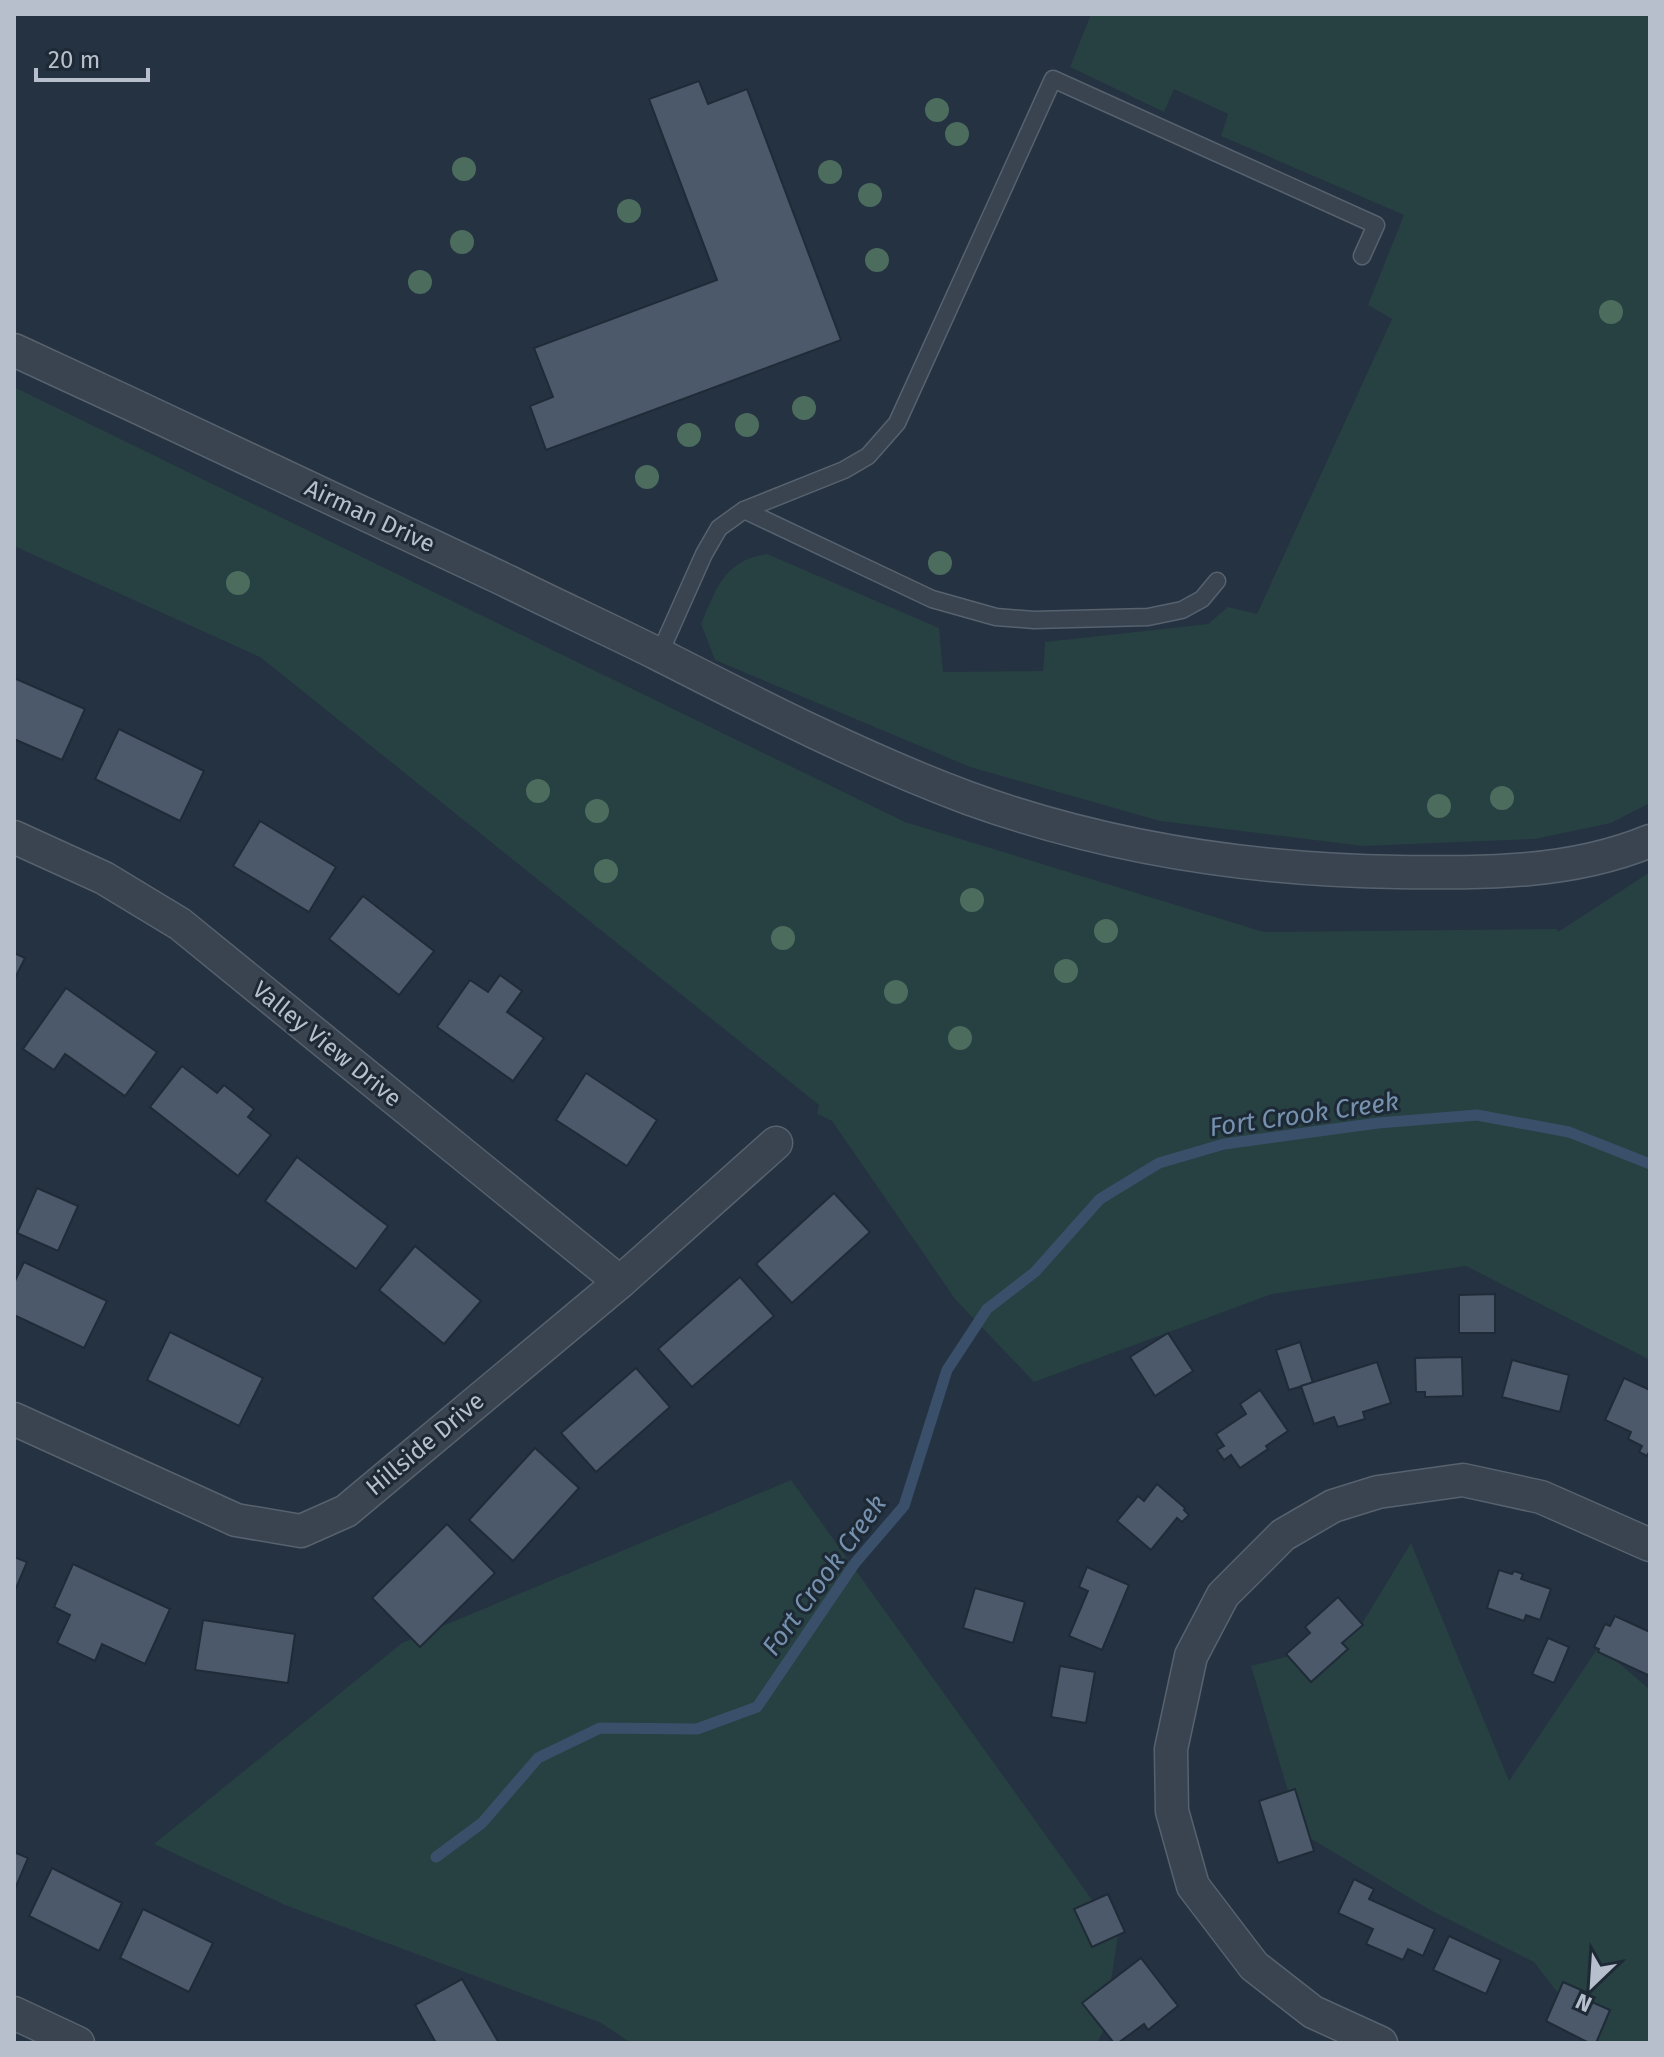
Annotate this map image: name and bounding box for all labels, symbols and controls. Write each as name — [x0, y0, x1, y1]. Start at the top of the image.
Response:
scale bar — [36, 32, 148, 82]
text: 20 m — [48, 46, 100, 74]
street label: Airman Drive — [301, 474, 439, 558]
street label: Valley View Drive — [247, 975, 407, 1113]
water label: Fort Crook Creek — [1207, 1086, 1401, 1143]
street label: Hillside Drive — [360, 1387, 490, 1501]
water label: Fort Crook Creek — [756, 1489, 893, 1662]
north arrow — [1552, 1945, 1632, 2025]
text: N — [1571, 1987, 1596, 2018]

